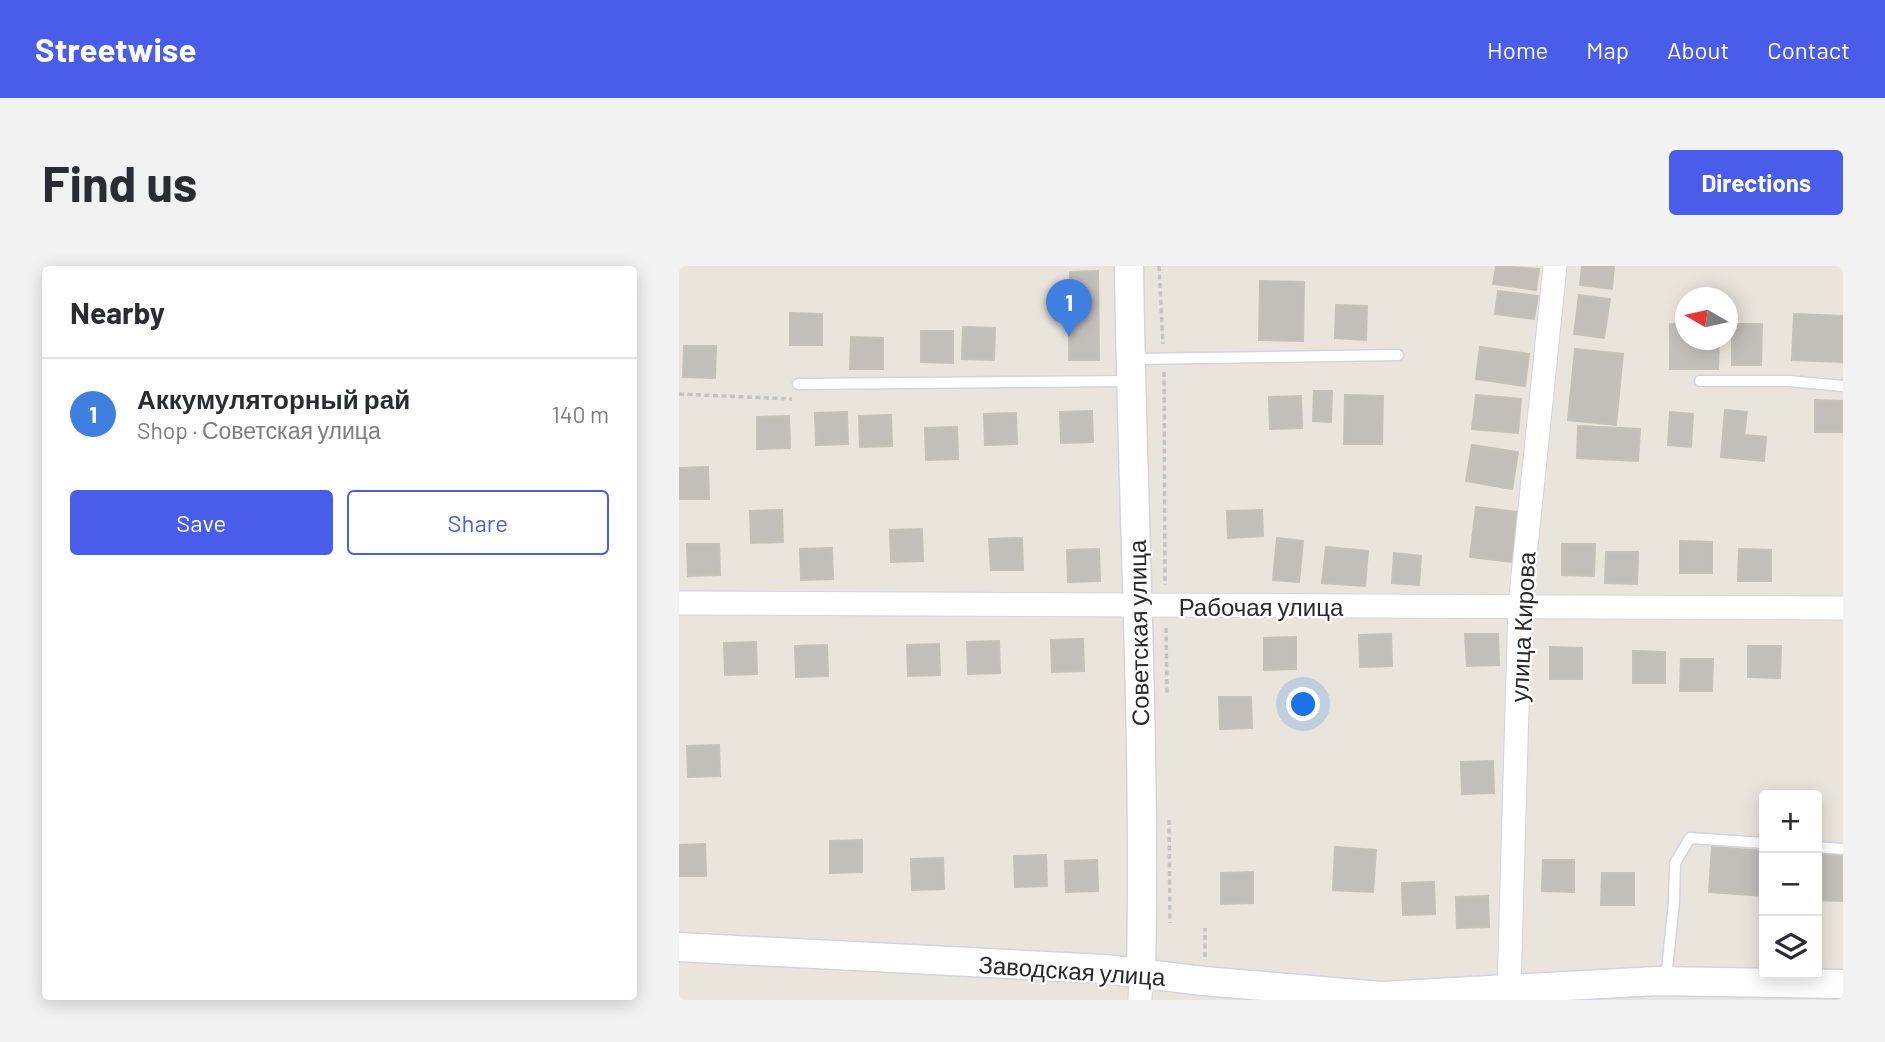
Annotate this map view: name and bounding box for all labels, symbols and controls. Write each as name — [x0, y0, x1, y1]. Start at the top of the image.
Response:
text: Streetwise — [35, 29, 196, 69]
text: Home — [1487, 35, 1548, 64]
text: Map — [1586, 35, 1629, 64]
text: About — [1667, 35, 1729, 64]
text: Contact — [1767, 35, 1850, 64]
button: Directions — [1669, 150, 1843, 215]
text: Find us — [42, 153, 197, 212]
pin: 1 — [1046, 279, 1092, 337]
north arrow — [1675, 287, 1738, 350]
text: Nearby — [70, 294, 165, 330]
text: Аккумуляторный рай — [137, 383, 410, 414]
text: 1 — [89, 400, 97, 428]
text: 140 m — [552, 400, 609, 428]
text: Shop · Советская улица — [137, 416, 381, 444]
button: Save — [70, 490, 333, 555]
button: Share — [347, 490, 609, 555]
street label: Советская улица — [1122, 539, 1154, 727]
street label: улица Кирова — [1504, 550, 1540, 703]
street label: Рабочая улица — [1179, 592, 1344, 621]
your location — [1286, 687, 1320, 721]
map controls — [1759, 790, 1822, 979]
button: + — [1759, 790, 1822, 853]
button: − — [1759, 853, 1822, 916]
button: layers — [1759, 916, 1822, 979]
street label: Заводская улица — [978, 949, 1167, 991]

